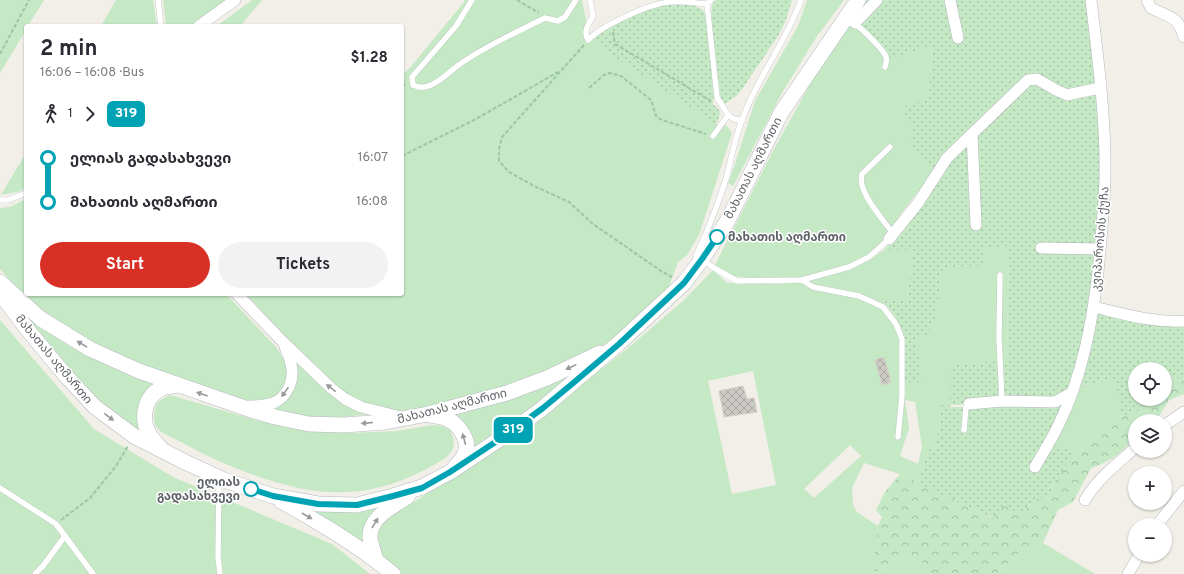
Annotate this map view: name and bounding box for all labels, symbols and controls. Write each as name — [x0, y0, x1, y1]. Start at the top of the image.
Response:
text: 2 min — [40, 36, 97, 63]
text: $1.28 — [351, 49, 388, 68]
text: 16:06 – 16:08 · Bus — [40, 65, 144, 81]
icon: walk — [40, 103, 62, 125]
icon: forward — [79, 103, 101, 125]
text: 319 — [115, 105, 137, 122]
text: 1 — [68, 106, 73, 122]
street label: მახათას აღმართი — [721, 115, 787, 222]
text: ელიას გადასახვევი — [70, 150, 231, 169]
text: 16:07 — [358, 150, 388, 166]
street label: კვიპაროსის ქუჩა — [1088, 186, 1114, 292]
text: მახათის აღმართი — [70, 194, 218, 213]
text: 16:08 — [356, 194, 388, 210]
marker: მახათის აღმართი — [709, 229, 725, 245]
place label: მახათის აღმართი — [728, 230, 846, 246]
button: Start — [40, 242, 210, 288]
button: Tickets — [218, 242, 388, 288]
street label: მახათას აღმართი — [11, 312, 95, 408]
one-way arrow — [77, 340, 87, 348]
map controls — [1128, 362, 1172, 562]
button: locate — [1128, 362, 1172, 406]
one-way arrow — [565, 364, 577, 370]
one-way arrow — [326, 384, 337, 392]
one-way arrow — [281, 386, 289, 397]
street label: მახათას აღმართი — [396, 386, 509, 428]
one-way arrow — [195, 390, 207, 396]
one-way arrow — [103, 413, 114, 421]
button: layers — [1128, 414, 1172, 458]
line badge: 319 — [490, 417, 536, 443]
one-way arrow — [361, 420, 373, 427]
text: 319 — [502, 421, 524, 438]
one-way arrow — [461, 432, 467, 444]
button: + — [1128, 466, 1172, 510]
place label: ელიას გადასახვევი — [157, 475, 240, 505]
marker: ელიას გადასახვევი — [243, 481, 259, 497]
one-way arrow — [301, 512, 313, 519]
one-way arrow — [371, 517, 378, 529]
button: − — [1128, 518, 1172, 562]

